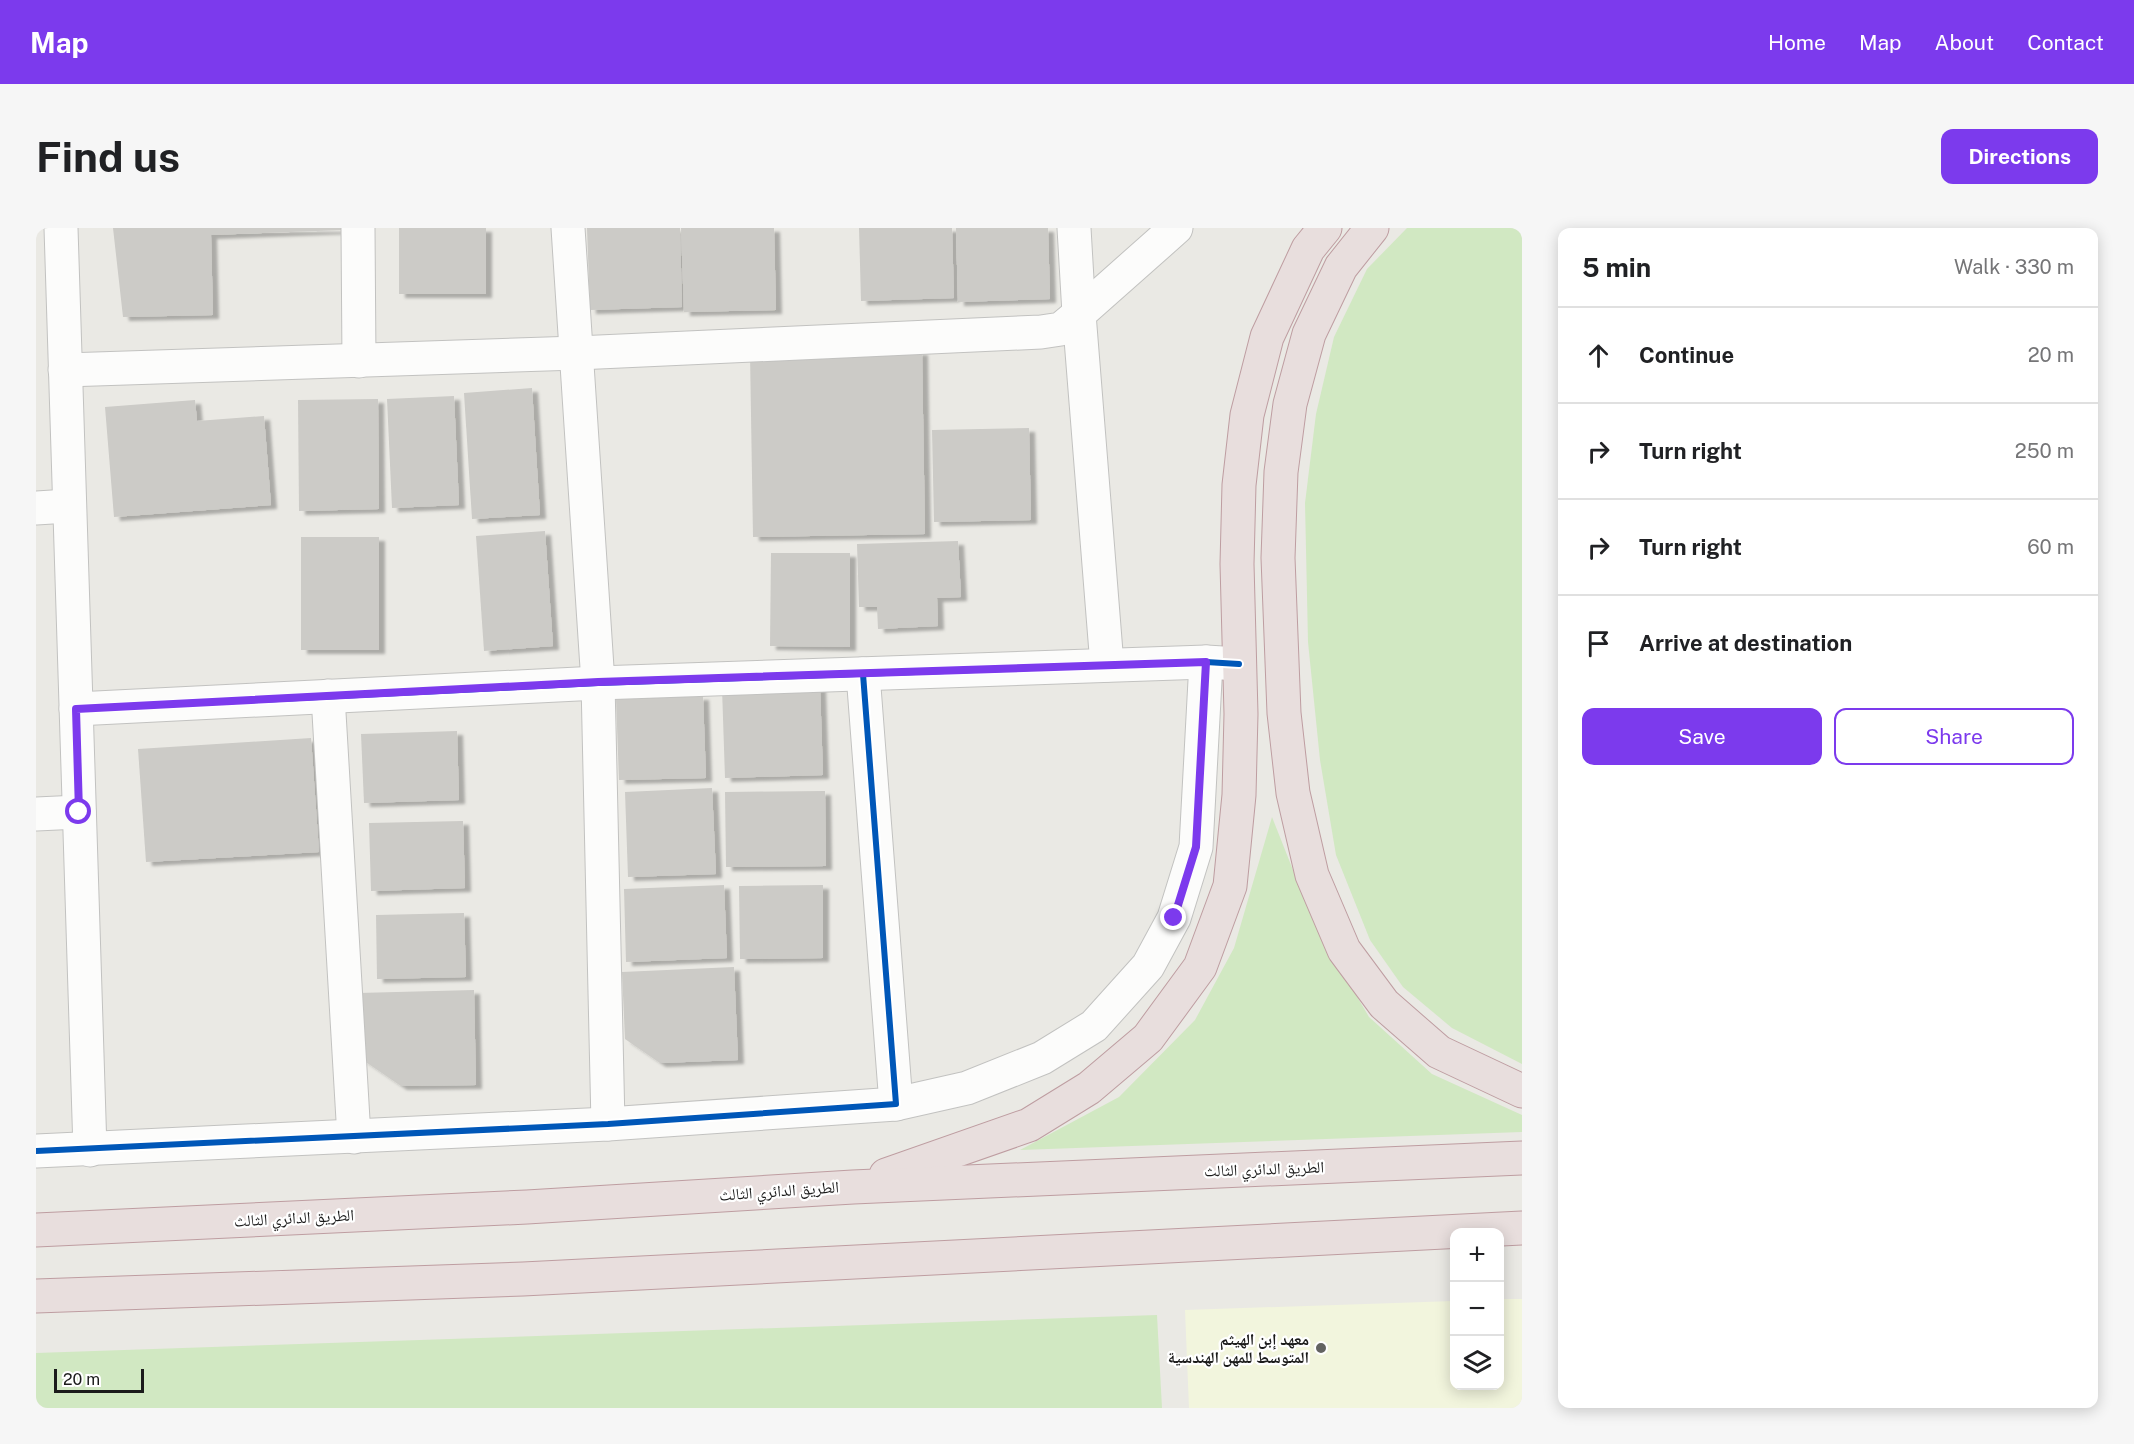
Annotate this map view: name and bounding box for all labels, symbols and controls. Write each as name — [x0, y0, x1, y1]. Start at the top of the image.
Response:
text: Map — [30, 26, 89, 59]
text: Home — [1768, 30, 1826, 55]
text: Map — [1859, 30, 1902, 55]
text: About — [1935, 30, 1994, 55]
text: Contact — [2027, 30, 2104, 55]
button: Directions — [1941, 129, 2098, 184]
text: Find us — [36, 132, 180, 181]
text: 5 min — [1582, 252, 1651, 283]
text: Walk · 330 m — [1954, 255, 2074, 279]
icon: ahead — [1582, 339, 1615, 372]
text: Continue — [1639, 342, 1734, 368]
text: 20 m — [2028, 343, 2074, 367]
icon: right — [1582, 435, 1615, 468]
text: Turn right — [1639, 438, 1742, 464]
text: 250 m — [2015, 439, 2074, 463]
icon: right — [1582, 531, 1615, 564]
text: Turn right — [1639, 534, 1742, 560]
text: 60 m — [2027, 535, 2074, 559]
icon: arrive — [1582, 627, 1615, 660]
text: Arrive at destination — [1639, 630, 1852, 656]
button: Save — [1582, 708, 1822, 765]
button: Share — [1834, 708, 2074, 765]
route start — [65, 798, 91, 824]
route end — [1160, 904, 1186, 930]
street label: الطريق الدائري الثالث — [1204, 1157, 1324, 1184]
street label: الطريق الدائري الثالث — [718, 1177, 840, 1208]
street label: الطريق الدائري الثالث — [234, 1205, 355, 1234]
map controls — [1450, 1228, 1504, 1390]
button: + — [1450, 1228, 1504, 1282]
button: − — [1450, 1282, 1504, 1336]
place label: معهد إبن الهيثم المتوسط للمهن الهندسية — [1168, 1330, 1309, 1367]
button: layers — [1450, 1336, 1504, 1390]
marker: معهد إبن الهيثم المتوسط للمهن الهندسية — [1314, 1341, 1328, 1355]
scale bar — [54, 1366, 144, 1394]
text: 20 m — [63, 1370, 100, 1389]

